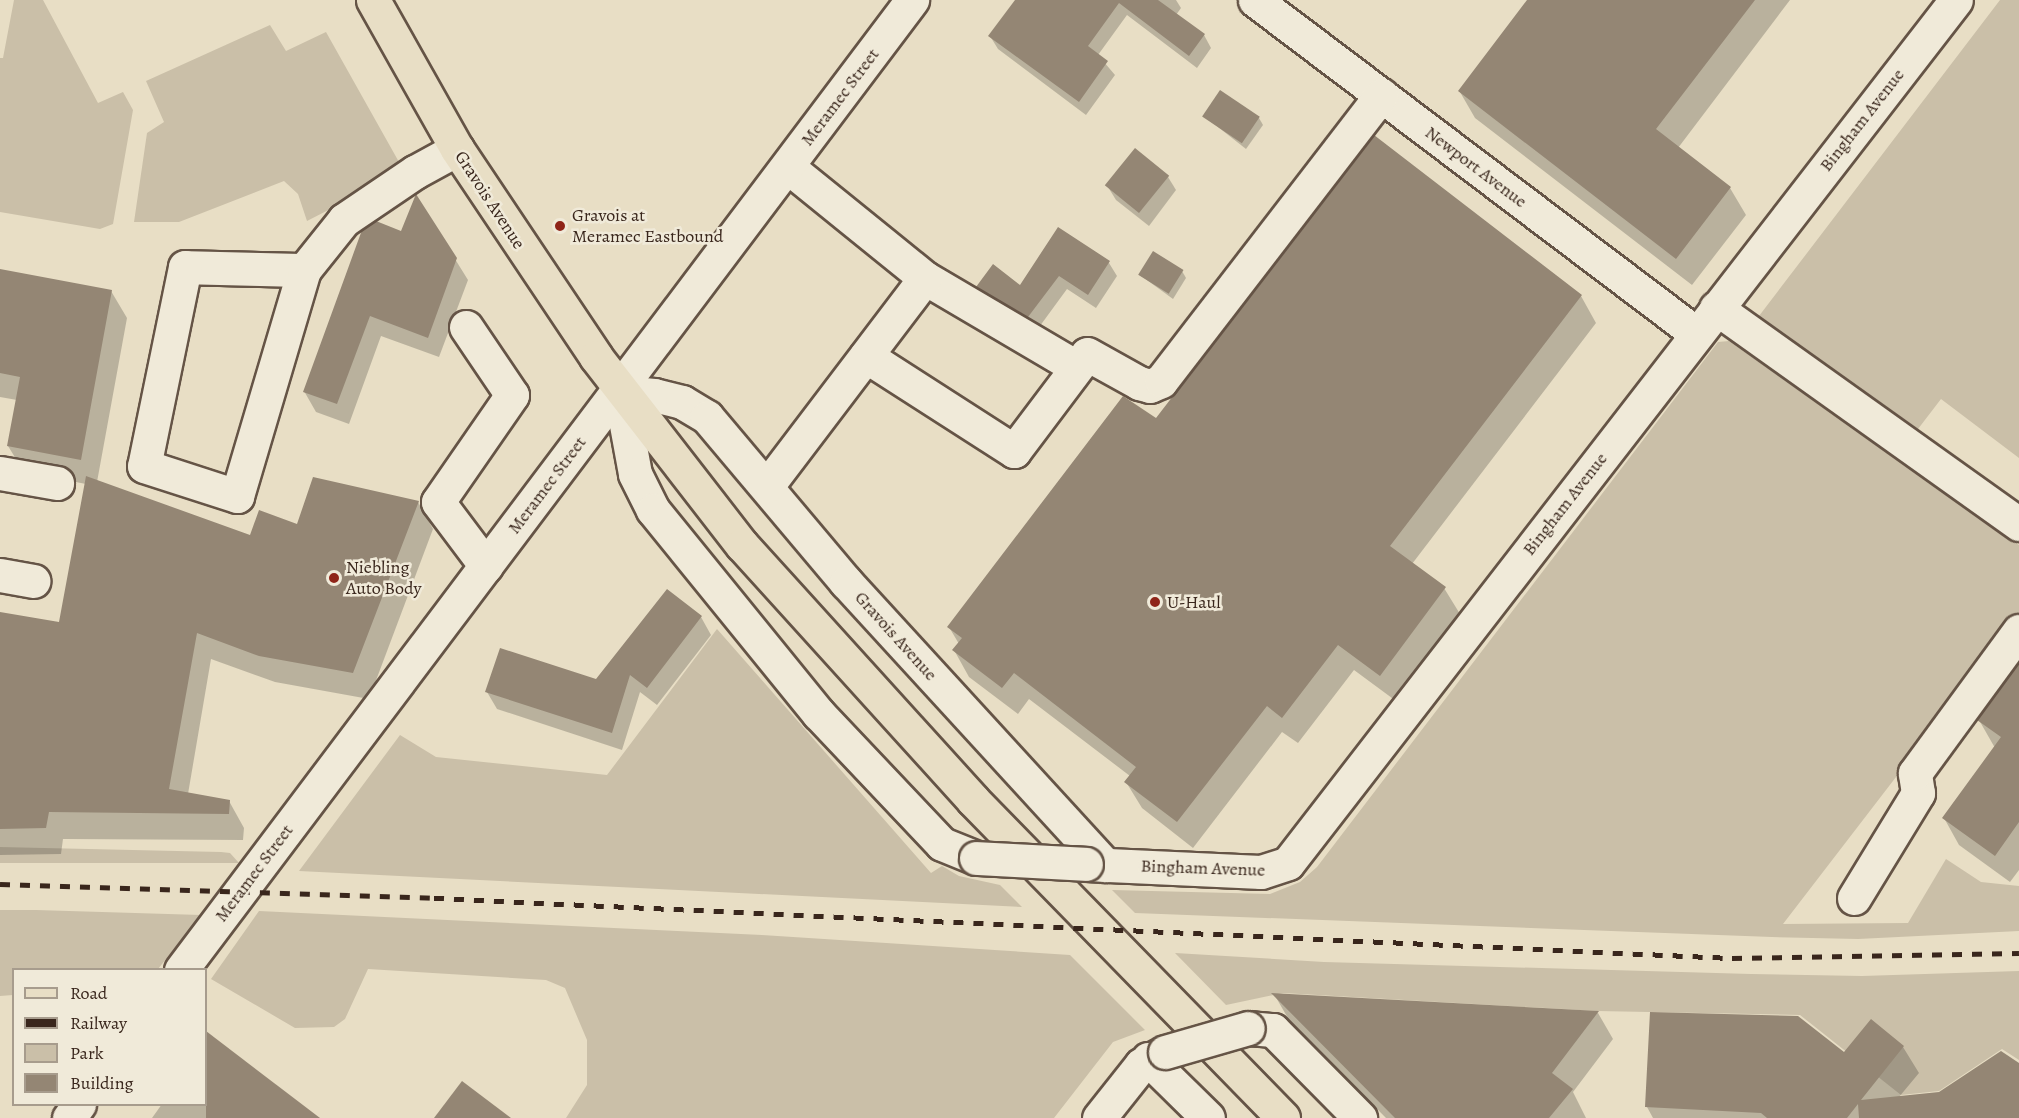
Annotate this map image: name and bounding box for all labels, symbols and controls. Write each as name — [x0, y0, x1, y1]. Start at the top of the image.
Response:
street label: Meramec Street — [796, 44, 884, 150]
street label: Bingham Avenue — [1815, 64, 1909, 176]
street label: Newport Avenue — [1421, 122, 1531, 212]
street label: Gravois Avenue — [450, 147, 530, 253]
place label: Gravois at Meramec Eastbound — [572, 205, 724, 248]
marker: Gravois at Meramec Eastbound — [553, 219, 567, 233]
street label: Meramec Street — [503, 432, 591, 538]
street label: Bingham Avenue — [1518, 448, 1612, 560]
place label: Niebling Auto Body — [346, 557, 422, 600]
marker: Niebling Auto Body — [327, 571, 341, 585]
street label: Gravois Avenue — [850, 587, 942, 685]
place label: U-Haul — [1167, 591, 1221, 613]
marker: U-Haul — [1148, 595, 1162, 609]
street label: Meramec Street — [210, 820, 298, 926]
street label: Bingham Avenue — [1140, 855, 1266, 881]
legend — [12, 968, 207, 1106]
text: Road — [70, 981, 107, 1005]
text: Railway — [70, 1011, 127, 1035]
text: Park — [70, 1041, 104, 1065]
text: Building — [70, 1071, 134, 1095]

